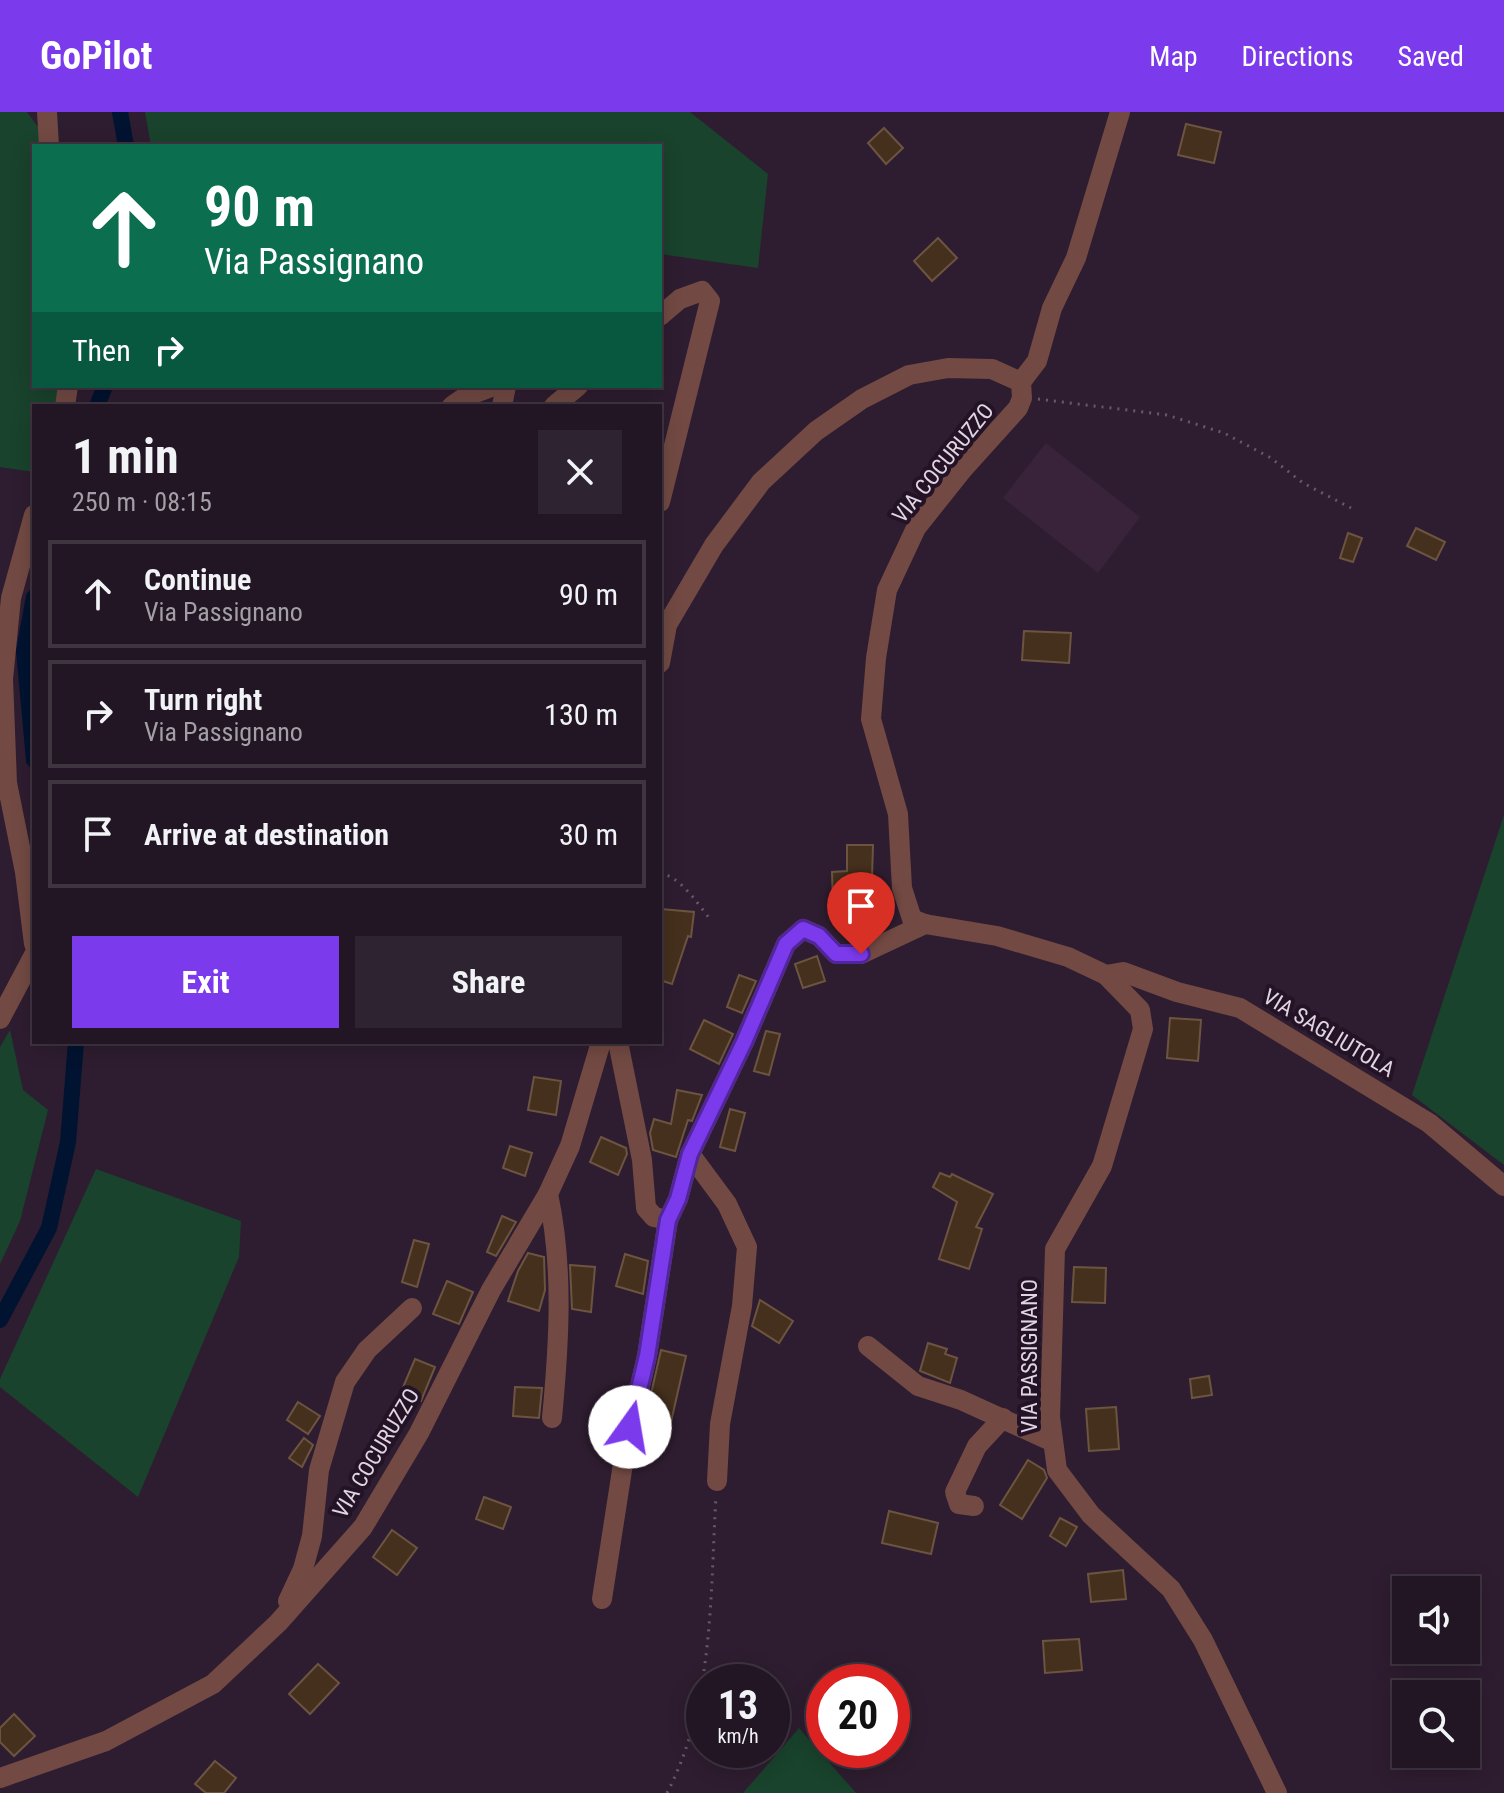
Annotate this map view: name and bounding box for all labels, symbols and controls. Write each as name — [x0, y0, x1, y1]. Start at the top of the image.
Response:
text: GoPilot — [40, 34, 152, 78]
text: Map — [1149, 40, 1198, 73]
text: Directions — [1242, 40, 1353, 73]
text: Saved — [1397, 40, 1464, 73]
text: 90 m — [204, 174, 315, 240]
icon: ahead — [72, 176, 176, 280]
text: Via Passignano — [204, 241, 424, 283]
icon: right — [147, 328, 191, 372]
text: Then — [72, 333, 131, 368]
street label: VIA COCURUZZO — [887, 398, 999, 528]
text: 1 min — [72, 428, 179, 485]
button: close — [538, 430, 622, 514]
text: 250 m · 08:15 — [72, 487, 212, 517]
text: Continue — [144, 562, 251, 597]
icon: ahead — [76, 572, 120, 616]
text: 90 m — [559, 577, 618, 612]
text: Via Passignano — [144, 597, 303, 627]
text: Turn right — [144, 682, 262, 717]
icon: right — [76, 692, 120, 736]
text: 130 m — [544, 697, 618, 732]
text: Via Passignano — [144, 717, 303, 747]
icon: arrive — [76, 812, 120, 856]
text: Arrive at destination — [144, 817, 389, 852]
text: 30 m — [559, 817, 618, 852]
pin — [827, 872, 895, 954]
icon: arrive — [839, 884, 883, 928]
button: Exit — [72, 936, 339, 1028]
button: Share — [355, 936, 622, 1028]
street label: VIA SAGLIUTOLA — [1259, 984, 1399, 1082]
street label: VIA PASSIGNANO — [1017, 1279, 1042, 1433]
street label: VIA COCURUZZO — [328, 1384, 424, 1522]
position arrow — [588, 1385, 672, 1469]
map controls — [1392, 1576, 1480, 1768]
button: sound — [1392, 1576, 1480, 1664]
speed limit sign: 20 — [806, 1664, 910, 1768]
button: search — [1392, 1680, 1480, 1768]
text: 13 — [718, 1682, 758, 1729]
text: km/h — [717, 1724, 759, 1748]

